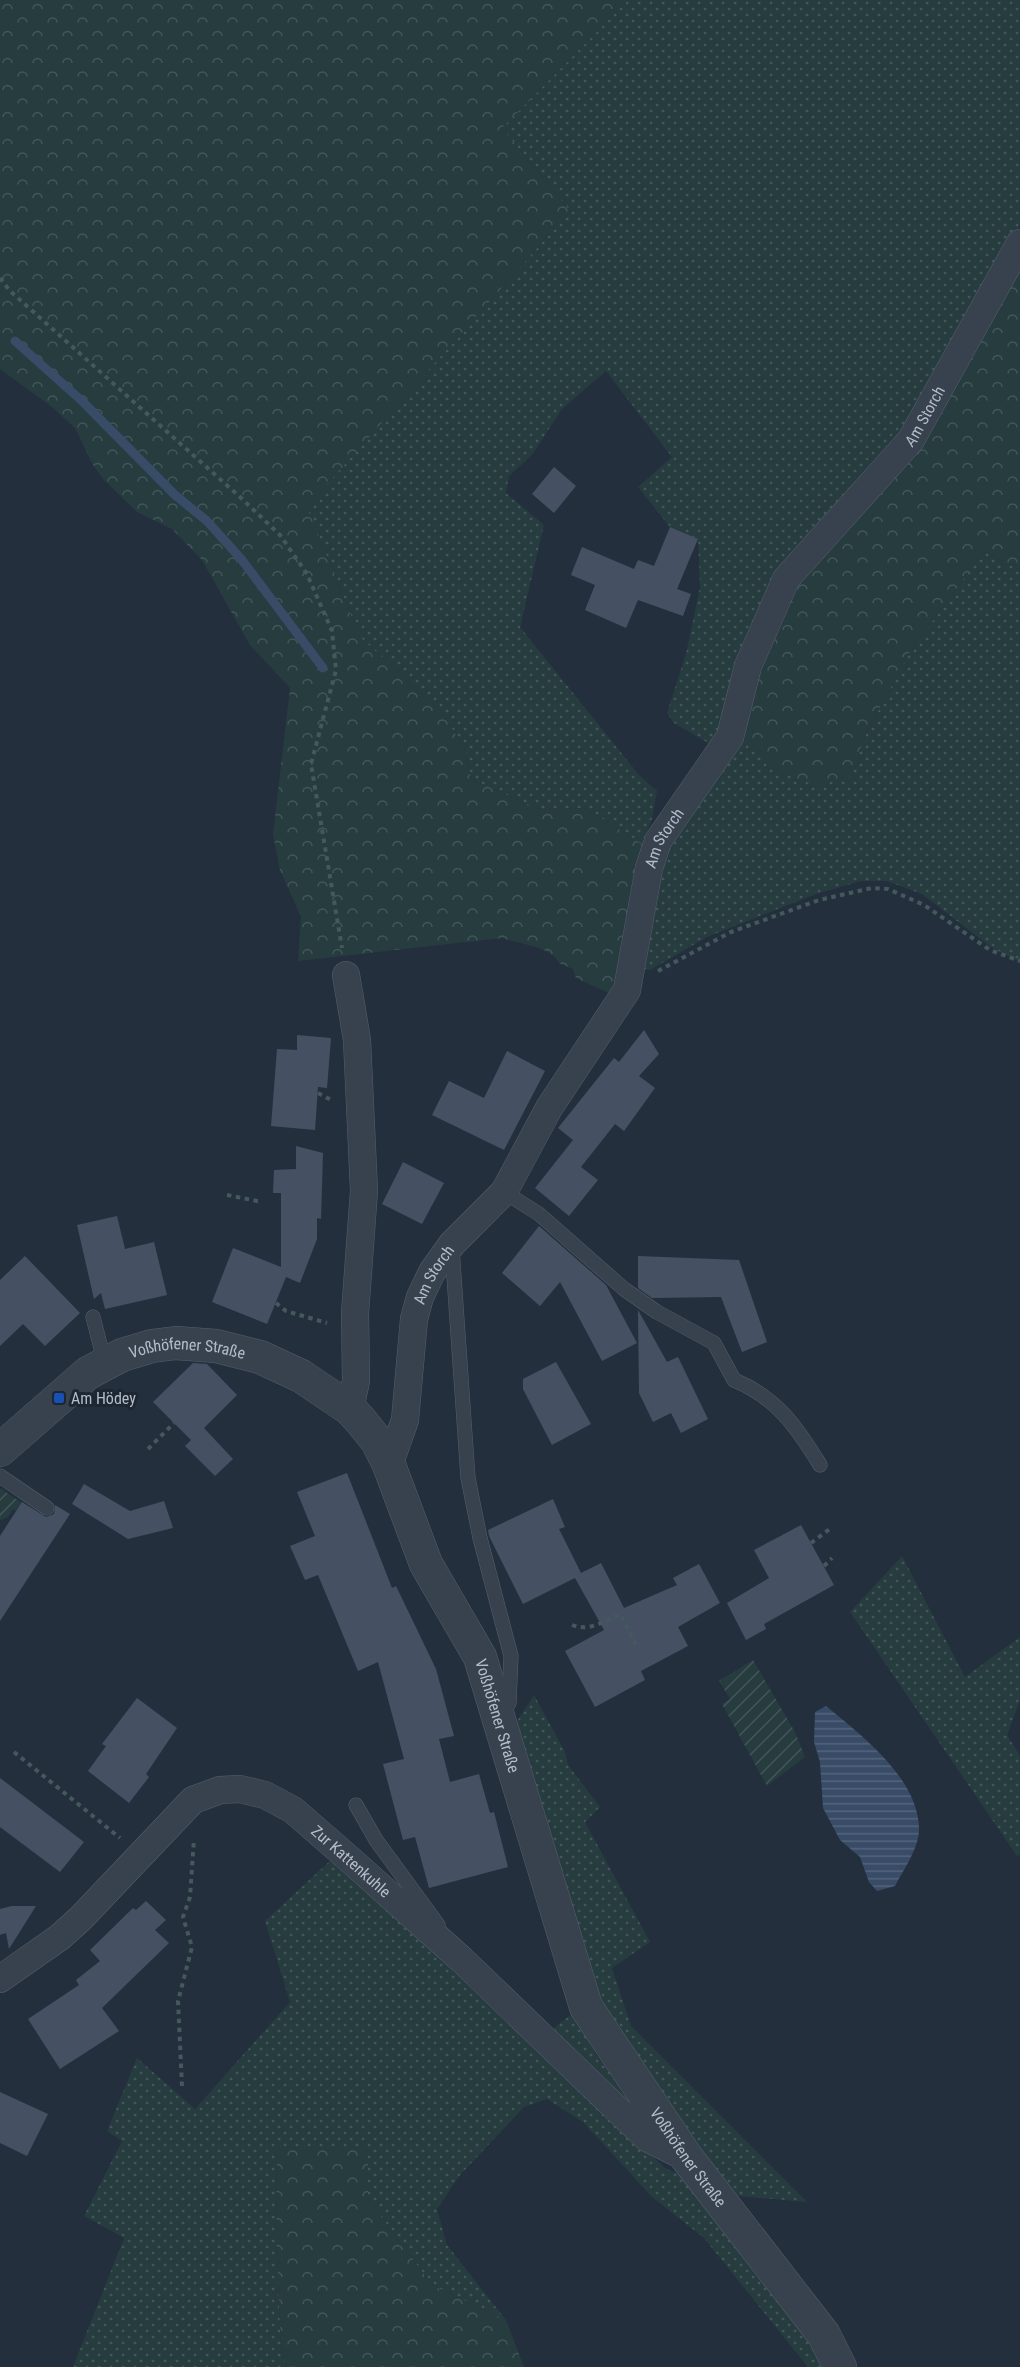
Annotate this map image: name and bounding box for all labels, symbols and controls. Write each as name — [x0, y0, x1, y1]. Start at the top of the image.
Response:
street label: Am Storch — [900, 383, 949, 450]
street label: Am Storch — [640, 804, 687, 870]
street label: Am Storch — [409, 1241, 458, 1306]
street label: Voßhöfener Straße — [127, 1333, 247, 1362]
place label: Am Hödey — [71, 1389, 136, 1408]
marker: Am Hödey — [52, 1391, 66, 1405]
street label: Voßhöfener Straße — [472, 1657, 524, 1775]
street label: Zur Kattenkuhle — [308, 1821, 395, 1901]
street label: Voßhöfener Straße — [646, 2104, 731, 2211]

